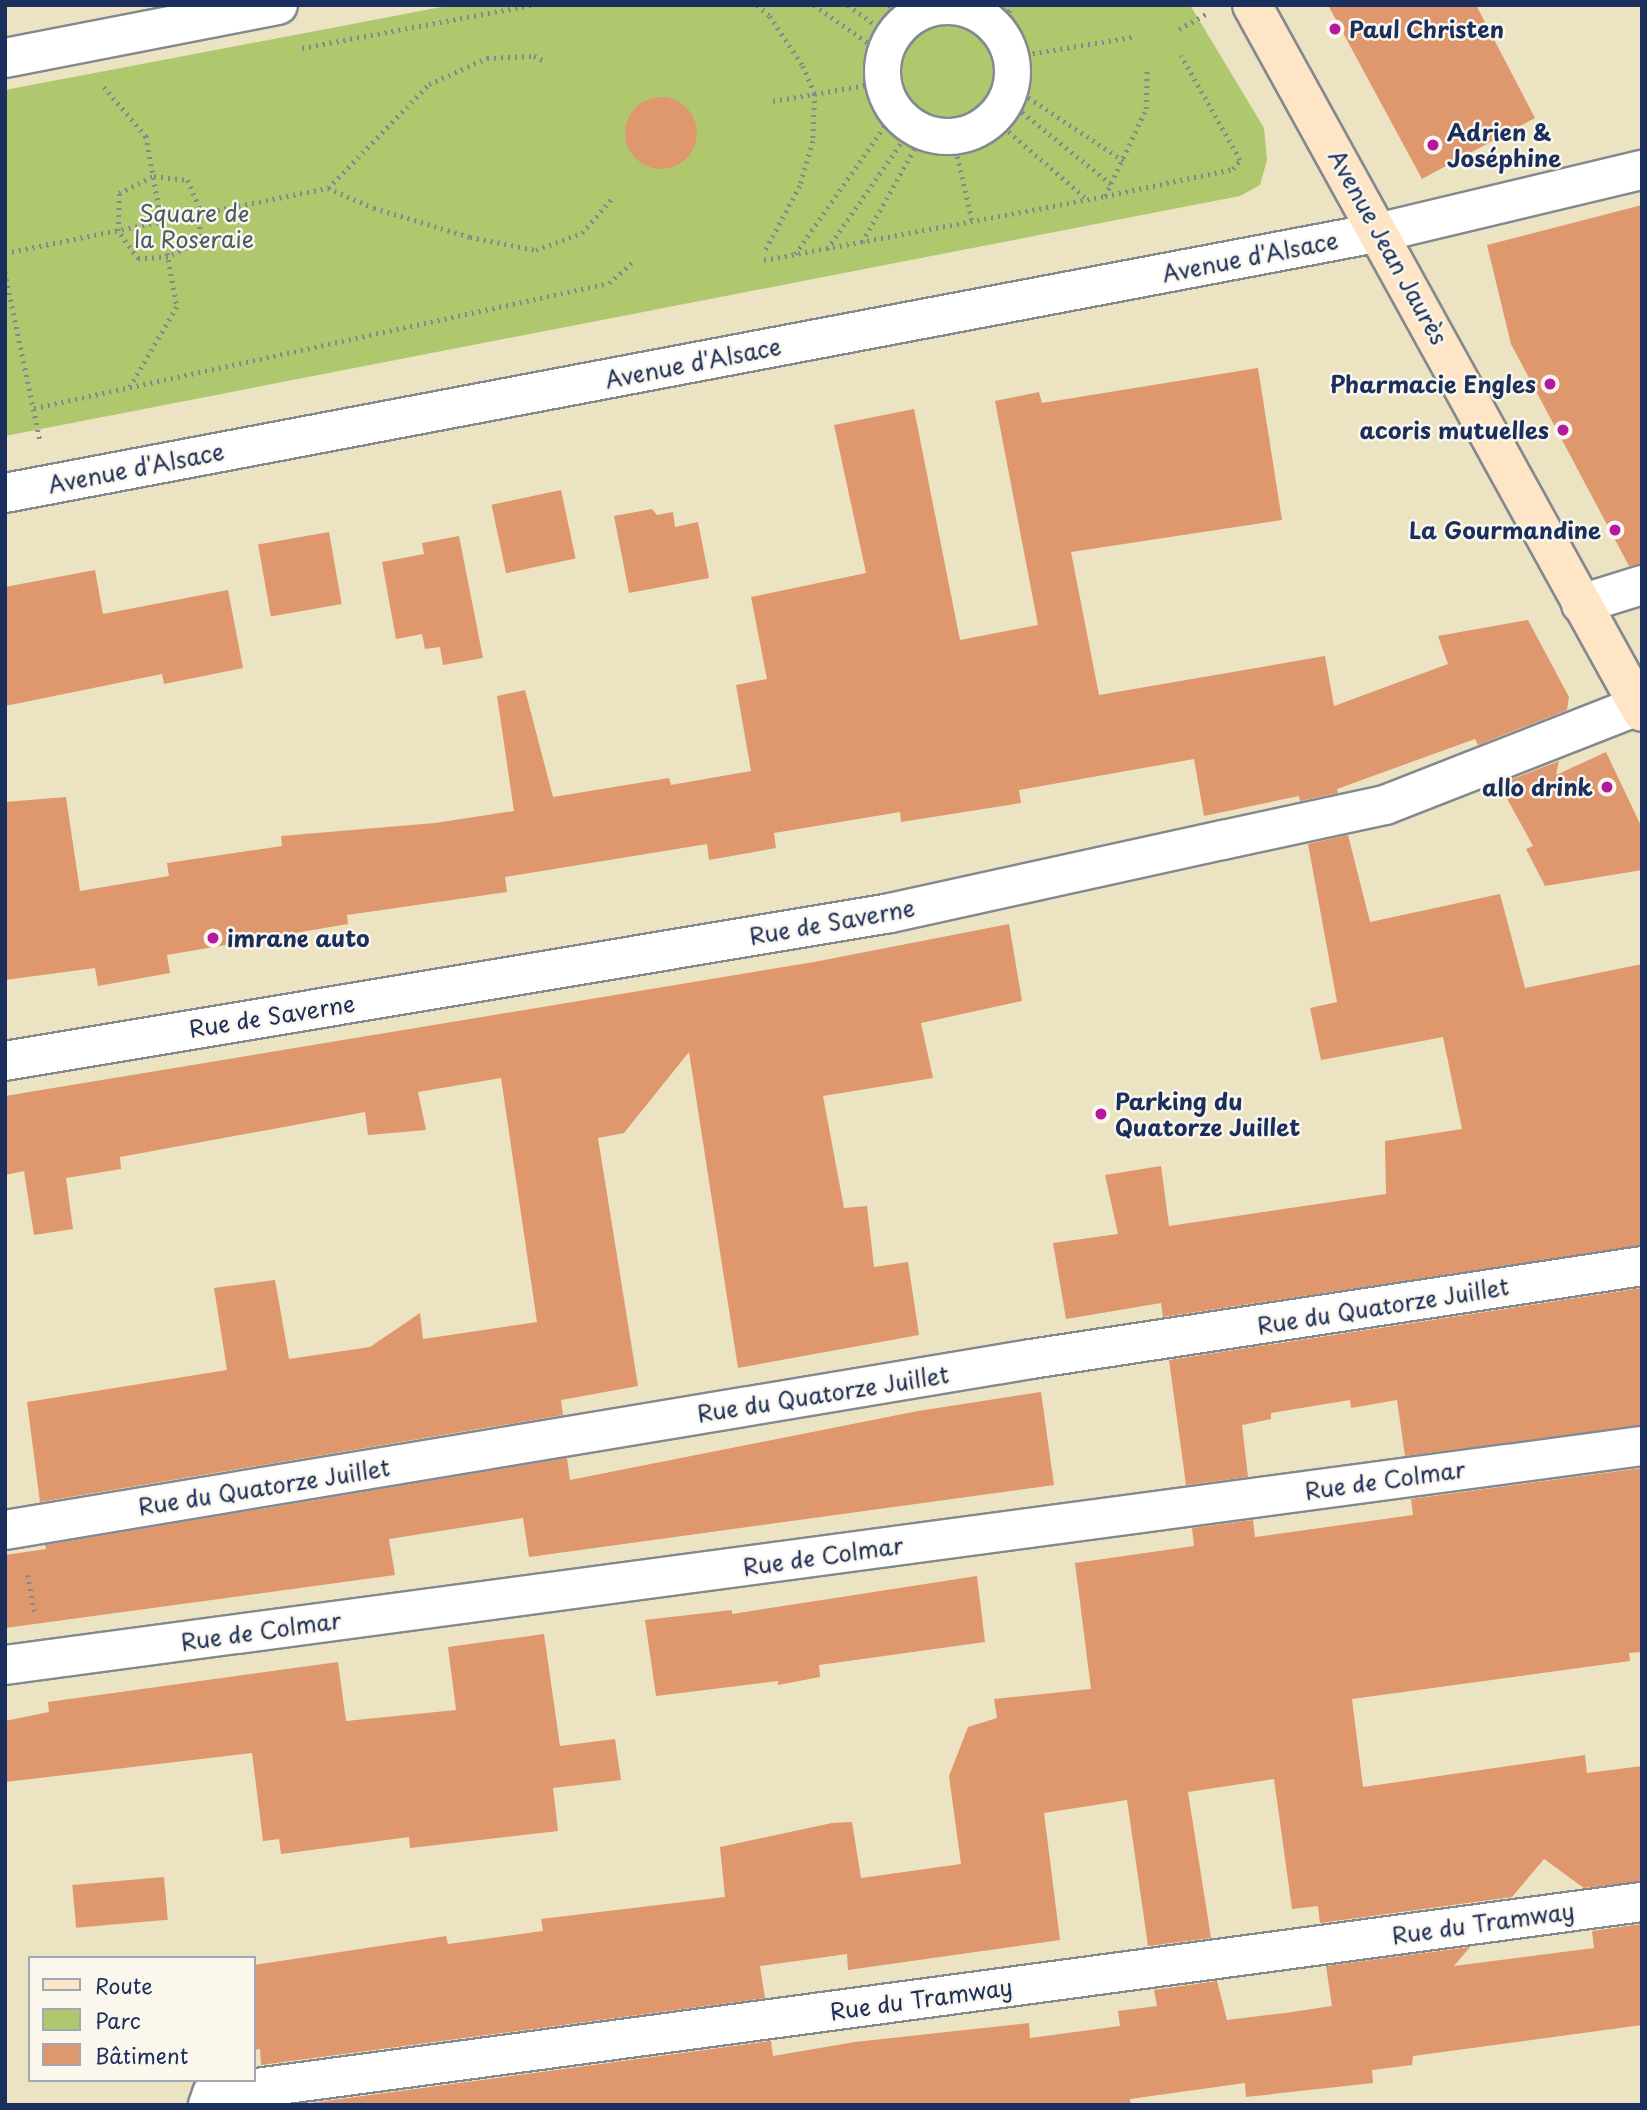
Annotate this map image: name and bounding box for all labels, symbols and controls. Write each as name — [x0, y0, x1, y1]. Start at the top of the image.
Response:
place label: Paul Christen — [1349, 15, 1504, 43]
marker: Paul Christen — [1327, 21, 1343, 37]
place label: Adrien & Joséphine — [1447, 118, 1561, 172]
marker: Adrien & Joséphine — [1425, 137, 1441, 153]
street label: Avenue Jean Jaurès — [1323, 144, 1453, 350]
park label: Square de la Roseraie — [133, 199, 255, 253]
street label: Avenue d'Alsace — [1160, 226, 1340, 288]
street label: Avenue d'Alsace — [603, 332, 783, 394]
place label: Pharmacie Engles — [1329, 370, 1536, 398]
marker: Pharmacie Engles — [1542, 376, 1558, 392]
place label: acoris mutuelles — [1359, 416, 1549, 444]
marker: acoris mutuelles — [1555, 422, 1571, 438]
street label: Avenue d'Alsace — [46, 437, 226, 499]
place label: La Gourmandine — [1407, 516, 1601, 544]
marker: La Gourmandine — [1607, 522, 1623, 538]
place label: allo drink — [1480, 773, 1593, 801]
marker: allo drink — [1599, 779, 1615, 795]
street label: Rue de Saverne — [745, 893, 919, 951]
place label: imrane auto — [227, 924, 370, 952]
marker: imrane auto — [205, 930, 221, 946]
street label: Rue de Saverne — [185, 989, 359, 1043]
place label: Parking du Quatorze Juillet — [1115, 1087, 1303, 1141]
marker: Parking du Quatorze Juillet — [1093, 1106, 1109, 1122]
street label: Rue du Quatorze Juillet — [1253, 1272, 1513, 1340]
street label: Rue du Quatorze Juillet — [693, 1360, 953, 1428]
street label: Rue du Quatorze Juillet — [134, 1453, 394, 1521]
street label: Rue de Colmar — [1301, 1455, 1469, 1505]
street label: Rue de Colmar — [739, 1531, 907, 1581]
street label: Rue de Colmar — [177, 1606, 345, 1656]
street label: Rue du Tramway — [1388, 1896, 1578, 1950]
legend — [28, 1956, 256, 2082]
text: Route — [95, 1969, 153, 2001]
street label: Rue du Tramway — [826, 1972, 1016, 2026]
text: Parc — [95, 2004, 141, 2036]
text: Bâtiment — [95, 2039, 188, 2071]

